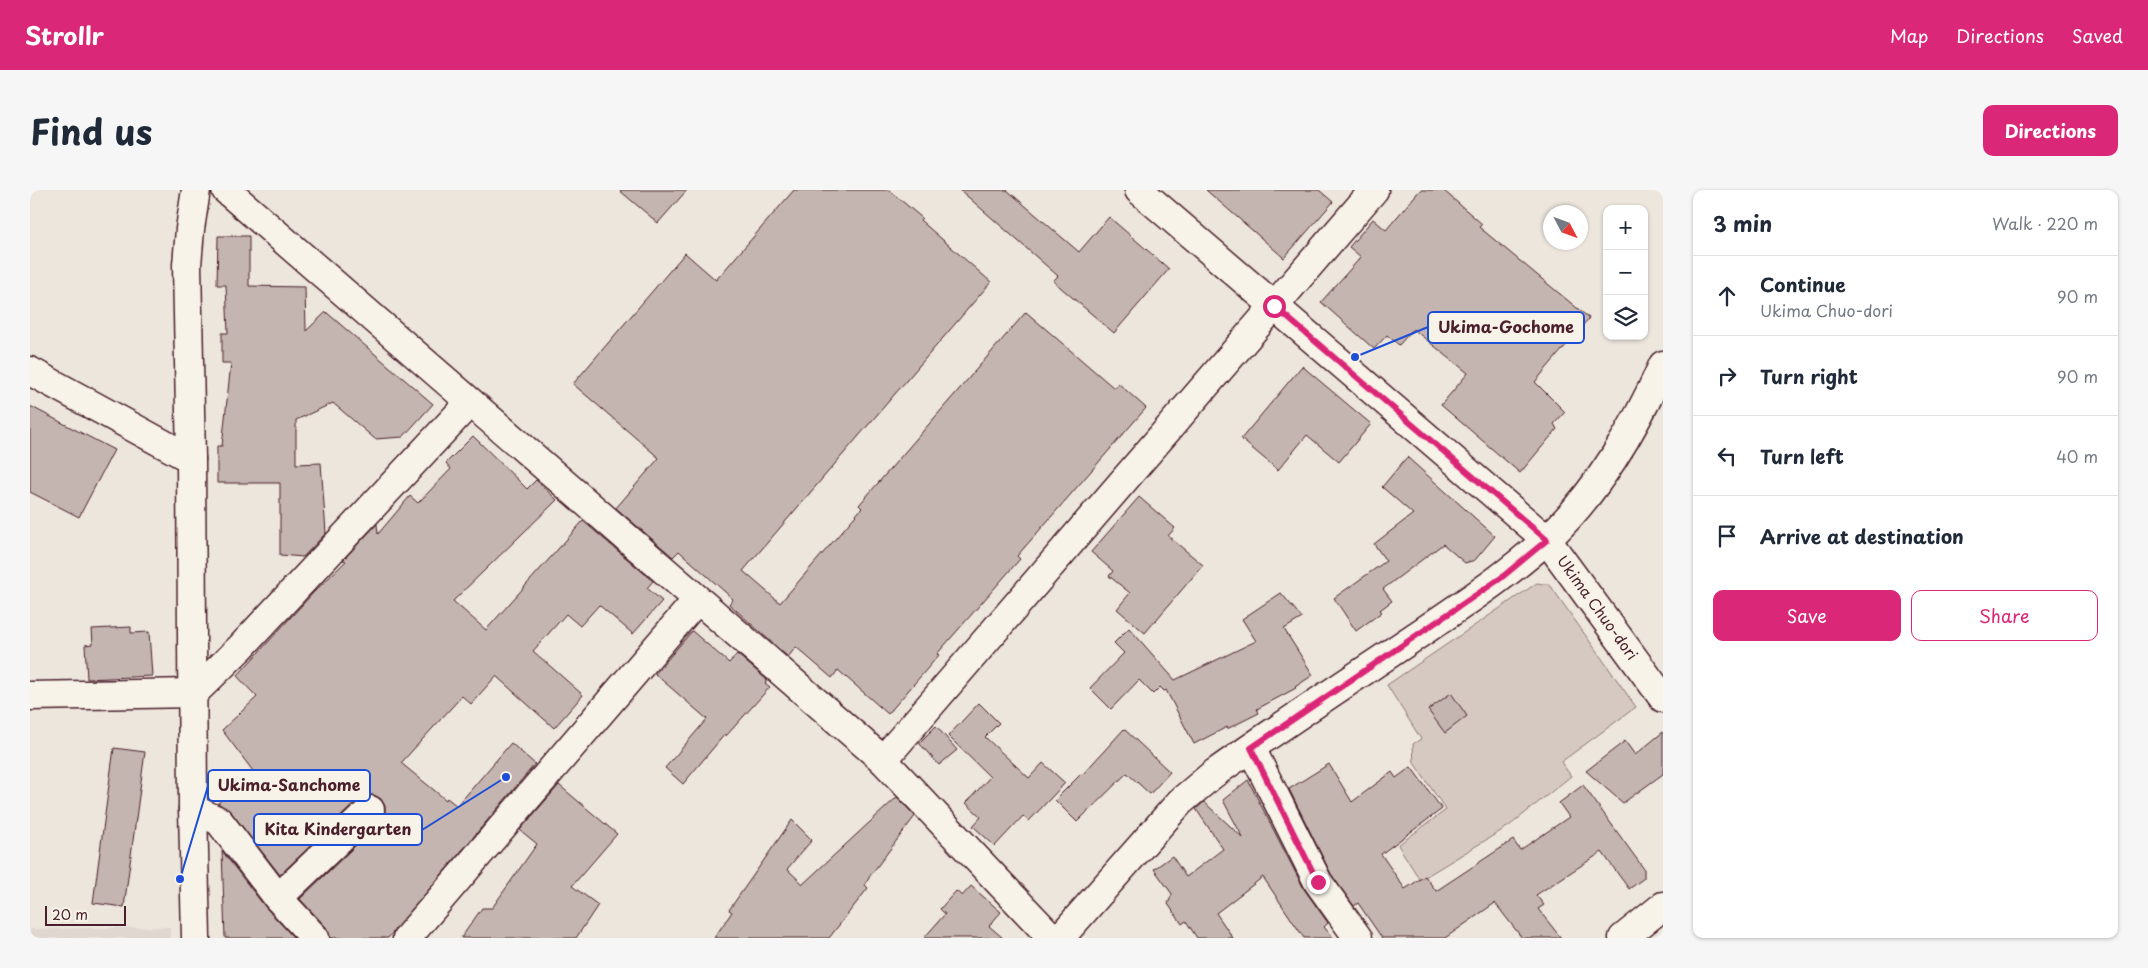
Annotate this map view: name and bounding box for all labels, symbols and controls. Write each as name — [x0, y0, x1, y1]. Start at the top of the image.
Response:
text: Strollr — [25, 17, 104, 53]
text: Map — [1890, 22, 1928, 49]
text: Directions — [1956, 22, 2044, 49]
text: Saved — [2072, 22, 2123, 49]
text: Find us — [30, 104, 152, 157]
button: Directions — [1983, 105, 2118, 156]
north arrow — [1543, 205, 1588, 250]
map controls — [1603, 205, 1648, 340]
button: + — [1603, 205, 1648, 250]
text: 3 min — [1713, 207, 1772, 239]
text: Walk · 220 m — [1992, 211, 2098, 235]
button: − — [1603, 250, 1648, 295]
text: Continue — [1760, 270, 1846, 298]
icon: ahead — [1713, 282, 1741, 310]
text: 90 m — [2057, 284, 2098, 308]
route start — [1263, 295, 1286, 318]
button: layers — [1603, 295, 1648, 340]
text: Ukima Chuo-dori — [1760, 298, 1893, 322]
callout: Ukima-Gochome — [1428, 312, 1584, 343]
text: Ukima-Gochome — [1438, 314, 1574, 338]
icon: right — [1713, 362, 1741, 390]
text: Turn right — [1760, 362, 1858, 390]
text: 90 m — [2057, 364, 2098, 388]
icon: left — [1713, 442, 1741, 470]
text: Turn left — [1760, 442, 1844, 470]
text: 40 m — [2056, 444, 2098, 468]
icon: arrive — [1713, 522, 1741, 550]
text: Arrive at destination — [1760, 522, 1964, 550]
street label: Ukima Chuo-dori — [1552, 550, 1644, 664]
button: Save — [1713, 590, 1901, 641]
button: Share — [1911, 590, 2098, 641]
callout: Ukima-Sanchome — [208, 770, 370, 801]
text: Ukima-Sanchome — [218, 772, 361, 796]
callout: Kita Kindergarten — [254, 814, 422, 845]
text: Kita Kindergarten — [265, 816, 411, 840]
route end — [1307, 871, 1330, 894]
scale bar — [45, 903, 126, 926]
text: 20 m — [52, 904, 88, 925]

